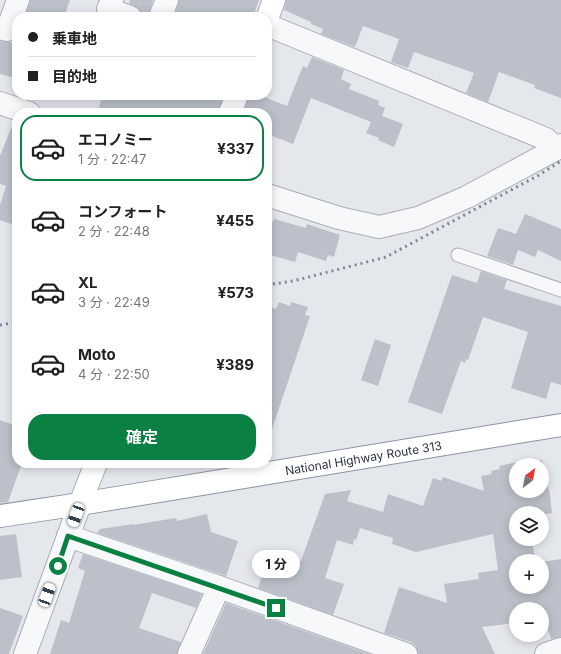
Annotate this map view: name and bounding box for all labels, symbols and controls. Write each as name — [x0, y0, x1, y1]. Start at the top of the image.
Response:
text: 乗車地 — [52, 29, 97, 48]
text: 目的地 — [52, 67, 97, 86]
icon: car — [30, 130, 66, 166]
text: エコノミー — [78, 130, 153, 149]
text: ¥337 — [217, 139, 254, 158]
text: 1 分 · 22:47 — [78, 151, 146, 167]
icon: car — [30, 202, 66, 238]
text: コンフォート — [78, 202, 168, 221]
text: ¥455 — [216, 211, 254, 230]
text: 2 分 · 22:48 — [78, 223, 150, 239]
text: XL — [78, 273, 98, 292]
icon: car — [30, 274, 66, 310]
text: ¥573 — [218, 283, 254, 302]
text: 3 分 · 22:49 — [78, 294, 150, 310]
text: Moto — [78, 345, 116, 364]
icon: car — [30, 346, 66, 382]
text: ¥389 — [216, 355, 254, 374]
text: 4 分 · 22:50 — [78, 366, 150, 382]
button: 確定 — [28, 414, 256, 460]
street label: National Highway Route 313 — [284, 437, 443, 478]
north arrow — [509, 458, 549, 498]
map controls — [509, 458, 549, 642]
car — [66, 502, 86, 528]
button: layers — [509, 506, 549, 546]
callout: 1 分 — [252, 550, 300, 578]
button: + — [509, 554, 549, 594]
text: 1 分 — [265, 556, 287, 572]
route start — [49, 557, 67, 575]
car — [37, 582, 57, 608]
route end — [267, 599, 285, 617]
button: − — [509, 602, 549, 642]

